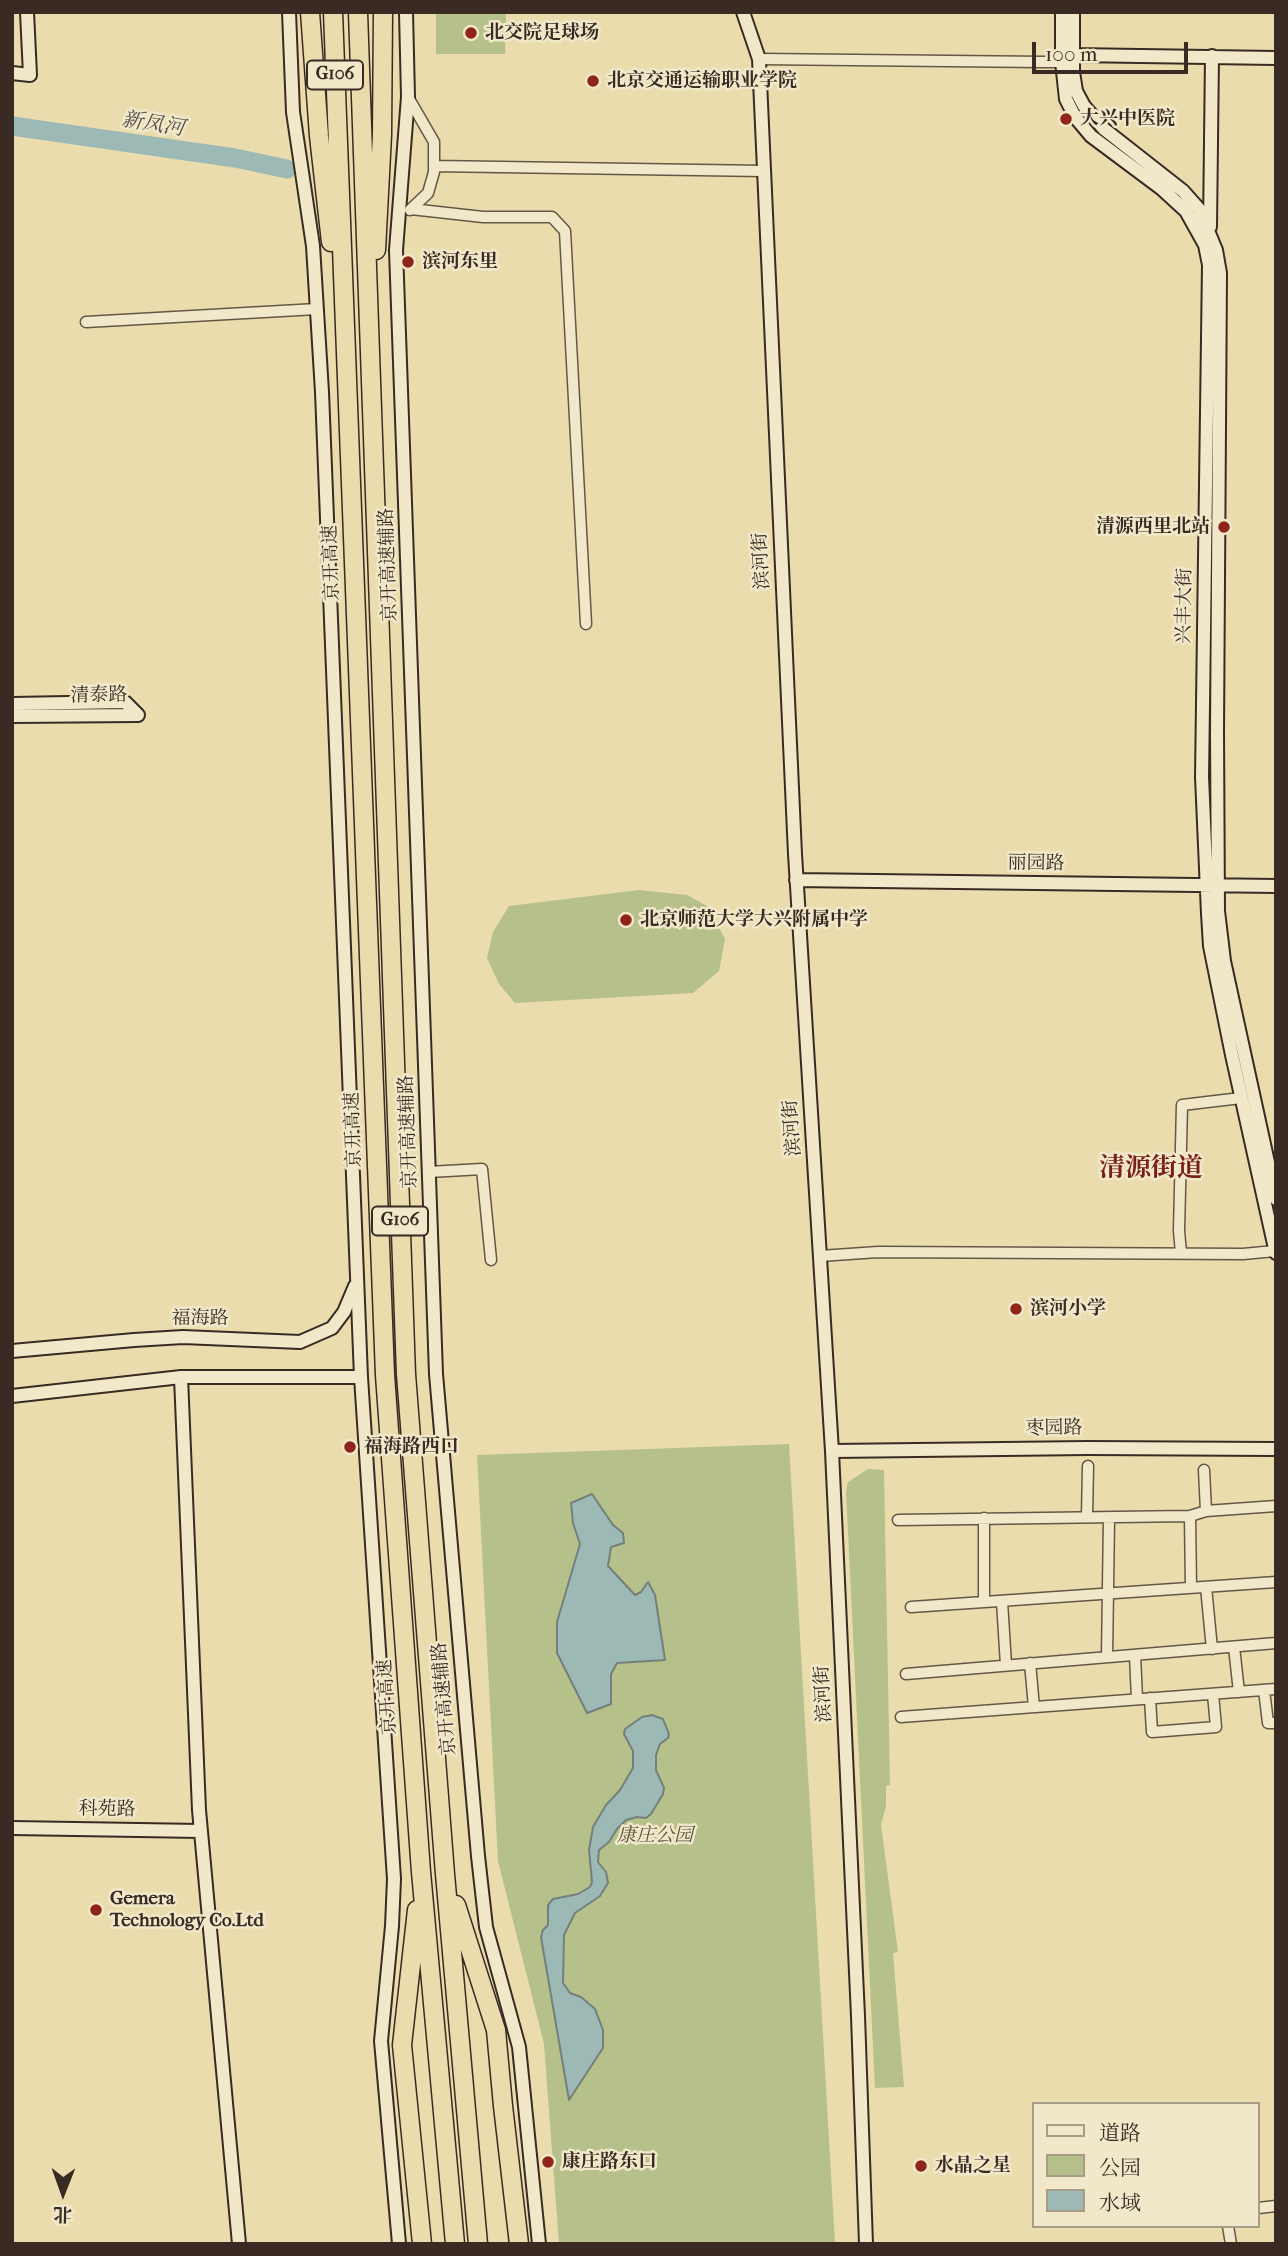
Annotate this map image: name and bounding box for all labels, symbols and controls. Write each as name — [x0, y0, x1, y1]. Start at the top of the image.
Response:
place label: 北交院足球场 — [485, 22, 599, 44]
marker: 北交院足球场 — [463, 25, 479, 41]
scale bar — [1036, 28, 1192, 72]
text: 100 m — [1045, 42, 1098, 66]
road number: G106 — [307, 60, 363, 90]
place label: 北京交通运输职业学院 — [607, 70, 797, 92]
marker: 北京交通运输职业学院 — [585, 73, 601, 89]
water label: 新凤河 — [120, 108, 186, 142]
place label: 大兴中医院 — [1080, 108, 1175, 130]
marker: 大兴中医院 — [1058, 111, 1074, 127]
place label: 滨河东里 — [422, 251, 498, 273]
marker: 滨河东里 — [400, 254, 416, 270]
street label: 京开高速辅路 — [376, 508, 402, 622]
place label: 清源西里北站 — [1096, 516, 1210, 538]
marker: 清源西里北站 — [1216, 519, 1232, 535]
street label: 京开高速 — [319, 525, 345, 601]
street label: 滨河街 — [749, 532, 775, 590]
street label: 兴丰大街 — [1173, 568, 1197, 644]
street label: 清泰路 — [70, 684, 128, 708]
street label: 丽园路 — [1007, 852, 1065, 876]
place label: 北京师范大学大兴附属中学 — [640, 909, 868, 931]
marker: 北京师范大学大兴附属中学 — [618, 912, 634, 928]
street label: 京开高速辅路 — [396, 1075, 422, 1189]
street label: 京开高速 — [341, 1092, 367, 1168]
street label: 滨河街 — [780, 1099, 806, 1157]
district label: 清源街道 — [1099, 1154, 1203, 1186]
road number: G106 — [372, 1206, 428, 1236]
place label: 滨河小学 — [1030, 1298, 1106, 1320]
marker: 滨河小学 — [1008, 1301, 1024, 1317]
street label: 福海路 — [172, 1308, 228, 1330]
street label: 枣园路 — [1025, 1417, 1083, 1441]
place label: 福海路西口 — [364, 1436, 459, 1458]
marker: 福海路西口 — [342, 1439, 358, 1455]
street label: 京开高速辅路 — [429, 1641, 461, 1757]
street label: 京开高速 — [374, 1658, 402, 1736]
street label: 滨河街 — [811, 1665, 837, 1723]
street label: 科苑路 — [78, 1798, 136, 1822]
park label: 康庄公园 — [617, 1825, 693, 1847]
place label: Gemera Technology Co.Ltd — [110, 1888, 264, 1932]
marker: Gemera Technology Co.Ltd — [88, 1902, 104, 1918]
legend — [1032, 2102, 1260, 2228]
text: 道路 — [1099, 2121, 1141, 2145]
place label: 康庄路东口 — [562, 2151, 657, 2173]
marker: 康庄路东口 — [540, 2154, 556, 2170]
place label: 水晶之星 — [935, 2155, 1011, 2177]
text: 公园 — [1099, 2156, 1141, 2180]
north arrow — [28, 2158, 98, 2228]
marker: 水晶之星 — [913, 2158, 929, 2174]
text: 水域 — [1099, 2191, 1141, 2215]
text: 北 — [53, 2203, 72, 2225]

